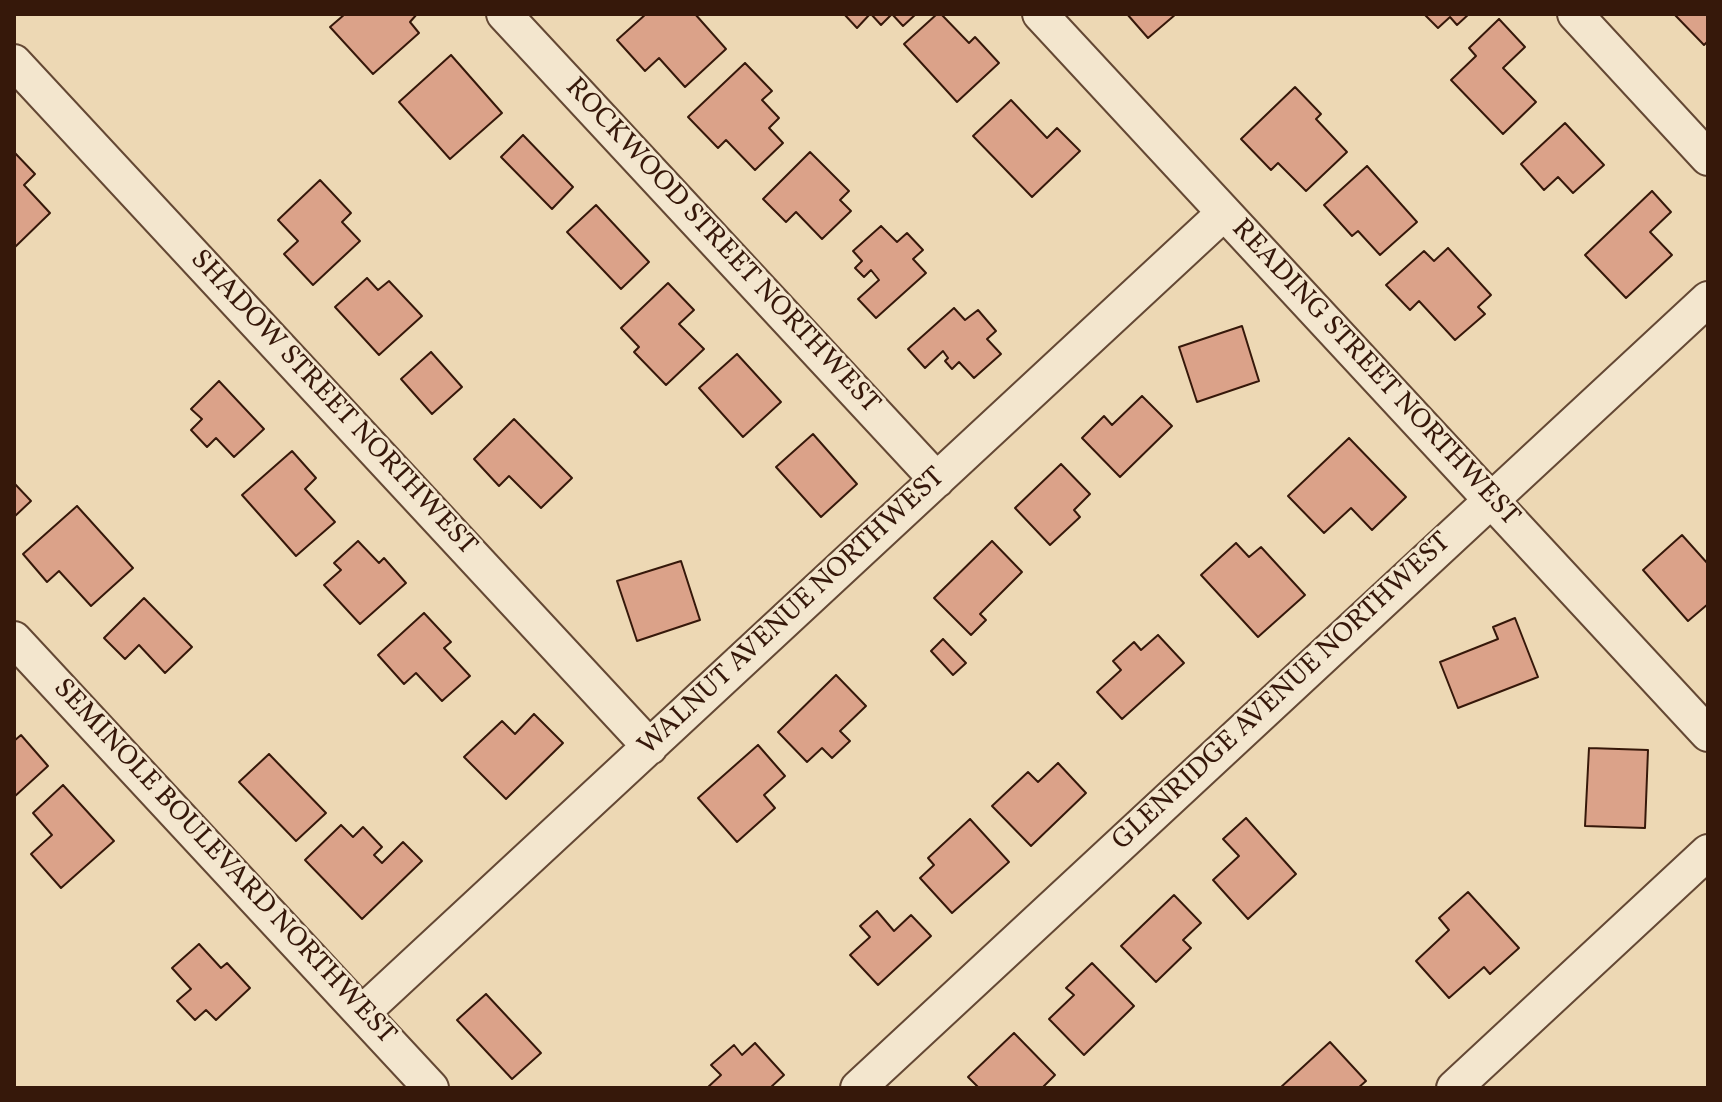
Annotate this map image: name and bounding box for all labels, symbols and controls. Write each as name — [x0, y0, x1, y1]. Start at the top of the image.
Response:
street label: ROCKWOOD STREET NORTHWEST — [556, 72, 886, 422]
street label: READING STREET NORTHWEST — [1223, 213, 1525, 535]
street label: SHADOW STREET NORTHWEST — [181, 244, 483, 564]
street label: WALNUT AVENUE NORTHWEST — [633, 462, 953, 764]
street label: GLENRIDGE AVENUE NORTHWEST — [1107, 527, 1459, 859]
street label: SEMINOLE BOULEVARD NORTHWEST — [44, 673, 402, 1053]

